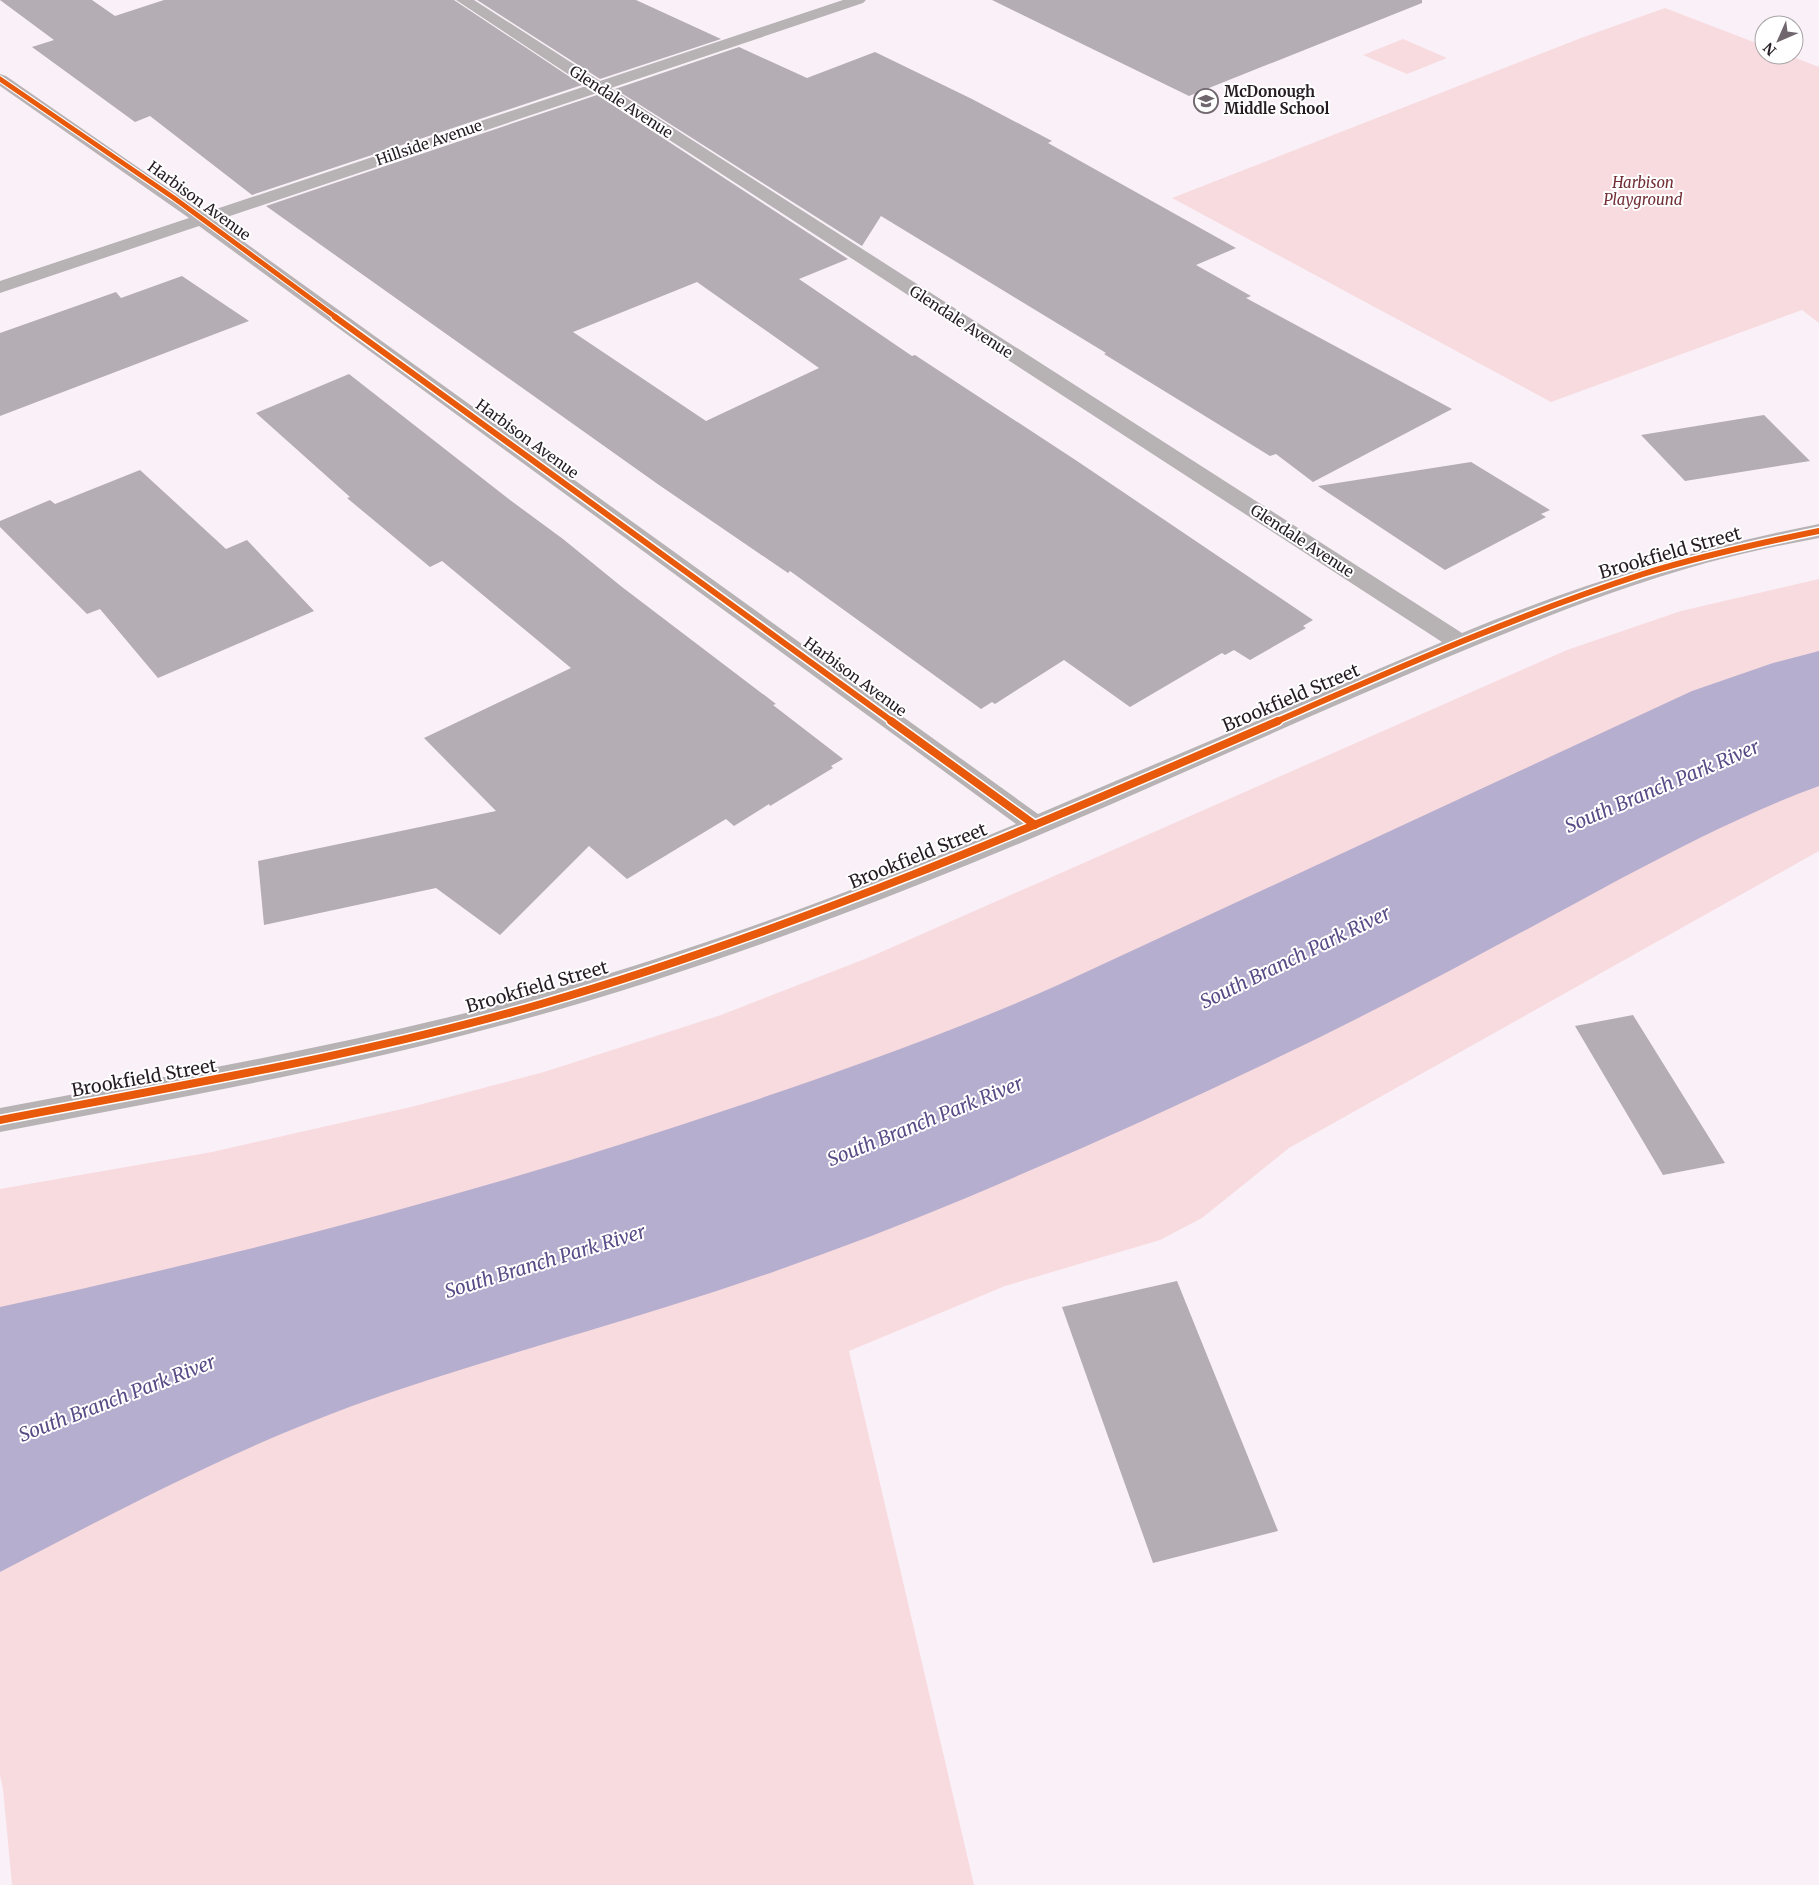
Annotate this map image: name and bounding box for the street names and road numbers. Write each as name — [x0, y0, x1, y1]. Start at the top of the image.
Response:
street label: Glendale Avenue — [566, 61, 677, 142]
street label: Hillside Avenue — [373, 115, 485, 170]
street label: Harbison Avenue — [144, 157, 255, 244]
street label: Glendale Avenue — [906, 281, 1017, 362]
street label: Harbison Avenue — [472, 395, 583, 482]
street label: Glendale Avenue — [1247, 500, 1358, 581]
street label: Brookfield Street — [1596, 521, 1744, 584]
street label: Harbison Avenue — [800, 633, 911, 720]
street label: Brookfield Street — [1219, 658, 1363, 737]
street label: Brookfield Street — [845, 817, 990, 894]
street label: Brookfield Street — [463, 955, 611, 1018]
street label: Brookfield Street — [70, 1053, 218, 1102]

